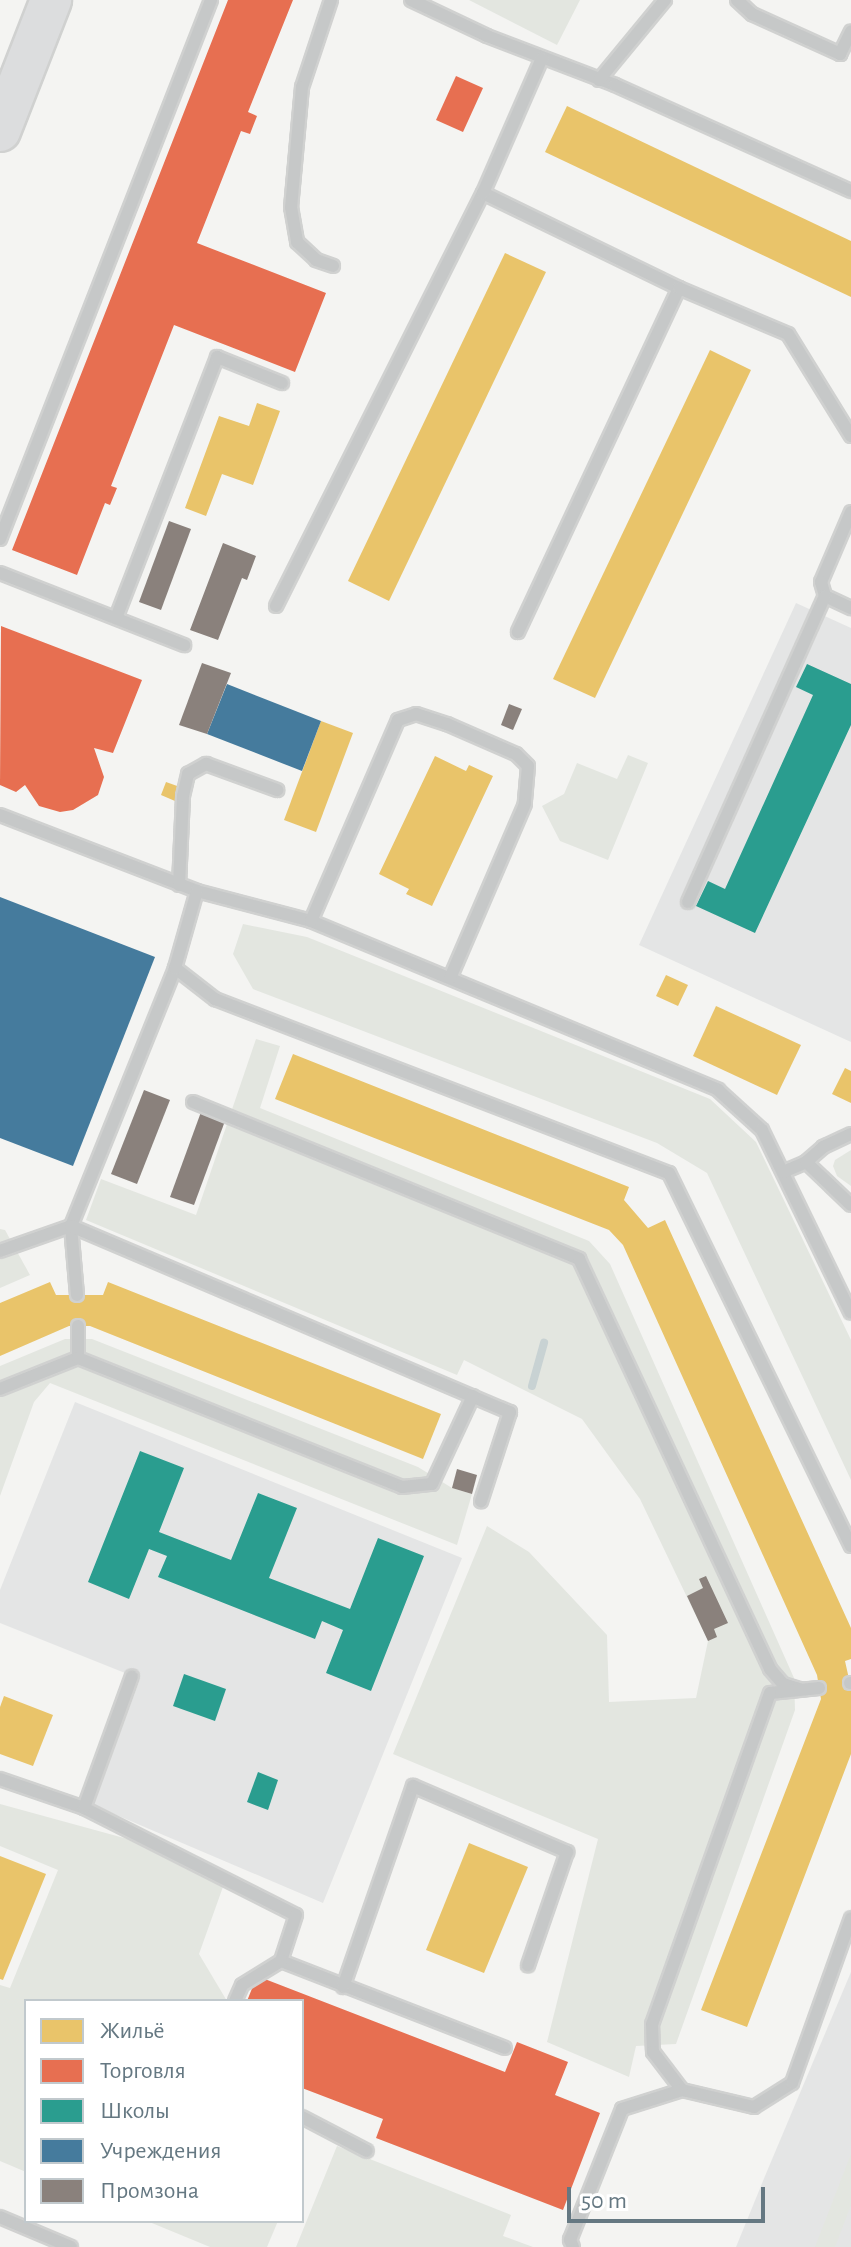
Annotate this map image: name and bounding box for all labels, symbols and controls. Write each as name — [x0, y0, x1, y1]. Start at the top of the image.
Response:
legend — [24, 1999, 304, 2223]
text: Жильё — [100, 2019, 165, 2043]
text: Торговля — [100, 2059, 186, 2083]
text: Школы — [100, 2099, 170, 2123]
text: Учреждения — [100, 2139, 222, 2163]
scale bar — [571, 2171, 769, 2221]
text: Промзона — [100, 2179, 199, 2203]
text: 50 m — [581, 2189, 627, 2213]

